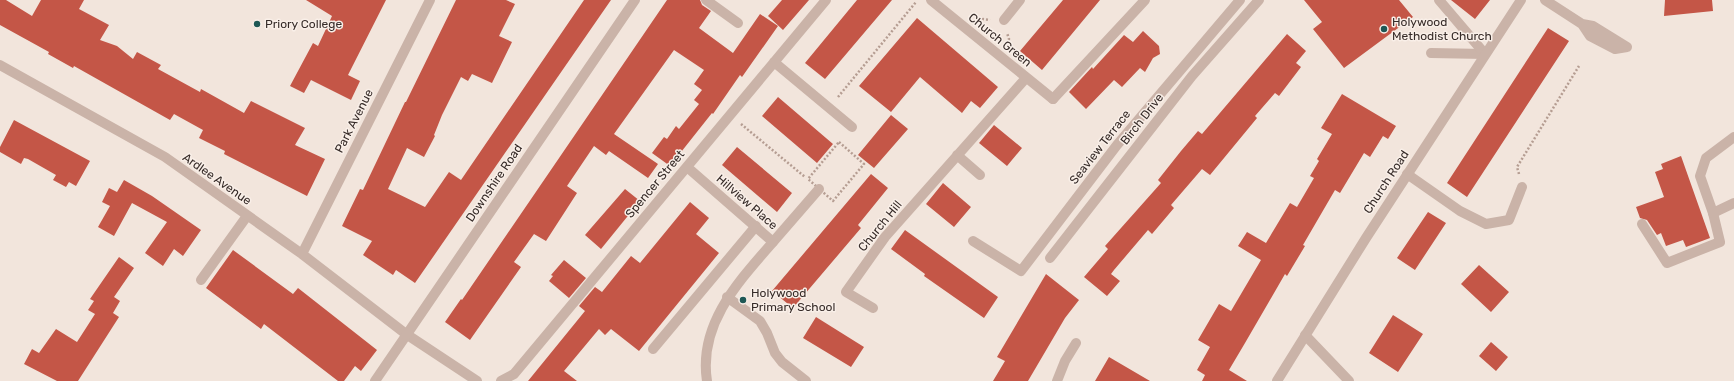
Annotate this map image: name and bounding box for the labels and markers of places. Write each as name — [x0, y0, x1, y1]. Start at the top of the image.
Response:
place label: Holywood Methodist Church — [1392, 15, 1492, 43]
place label: Priory College — [265, 17, 342, 31]
marker: Priory College — [252, 19, 262, 29]
marker: Holywood Methodist Church — [1379, 24, 1389, 34]
place label: Holywood Primary School — [751, 286, 835, 314]
marker: Holywood Primary School — [738, 295, 748, 305]

